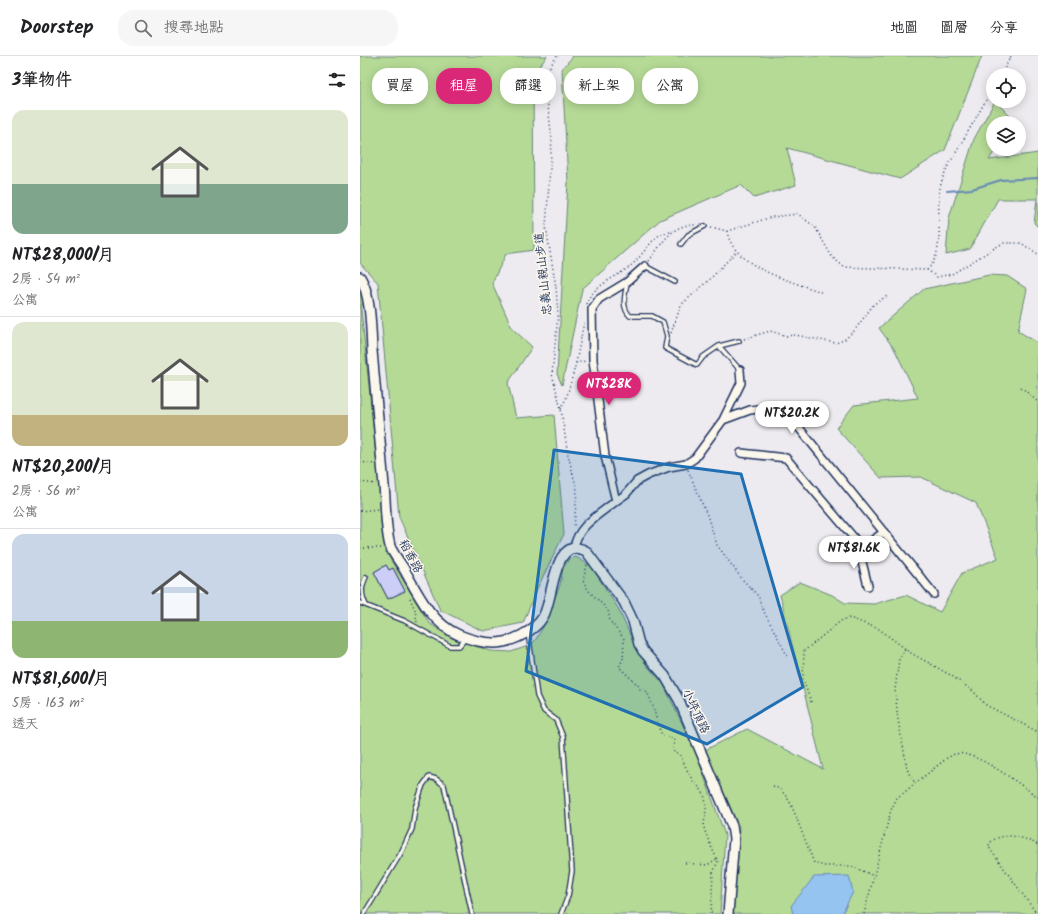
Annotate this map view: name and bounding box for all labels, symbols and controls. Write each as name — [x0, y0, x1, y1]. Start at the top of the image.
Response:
search box — [118, 10, 398, 46]
text: Doorstep — [20, 13, 94, 43]
text: 搜尋地點 — [164, 16, 224, 40]
icon: search — [132, 17, 154, 39]
text: 地圖 — [890, 17, 918, 39]
text: 圖層 — [940, 17, 968, 39]
text: 分享 — [990, 17, 1018, 39]
text: 3筆物件 — [12, 67, 72, 94]
chip: 買屋 — [372, 68, 428, 104]
chip: 租屋 — [436, 68, 492, 104]
chip: 篩選 — [500, 68, 556, 104]
chip: 新上架 — [564, 68, 634, 104]
chip: 公寓 — [642, 68, 698, 104]
map controls — [986, 68, 1026, 156]
button: locate — [986, 68, 1026, 108]
icon: filters — [326, 69, 348, 91]
button: layers — [986, 116, 1026, 156]
icon: home — [144, 136, 216, 208]
street label: 忠義山親山步道 — [530, 231, 557, 317]
text: NT$28,000/月 — [12, 242, 114, 269]
text: 2房 · 54 m² — [12, 269, 80, 290]
text: 公寓 — [12, 290, 38, 311]
icon: home — [144, 348, 216, 420]
pin: NT$28K — [576, 372, 642, 406]
text: NT$28K — [586, 374, 632, 395]
pin: NT$20.2K — [751, 401, 833, 435]
text: NT$20.2K — [764, 403, 820, 424]
text: NT$20,200/月 — [12, 454, 114, 481]
text: 2房 · 56 m² — [12, 481, 80, 502]
text: 公寓 — [12, 502, 38, 523]
street label: 稻香路 — [394, 536, 427, 577]
pin: NT$81.6K — [813, 536, 895, 570]
text: NT$81.6K — [828, 538, 880, 559]
icon: home — [144, 560, 216, 632]
text: NT$81,600/月 — [12, 666, 110, 693]
street label: 小坪頂路 — [677, 685, 714, 737]
text: 5房 · 163 m² — [12, 693, 84, 714]
text: 透天 — [12, 714, 38, 735]

